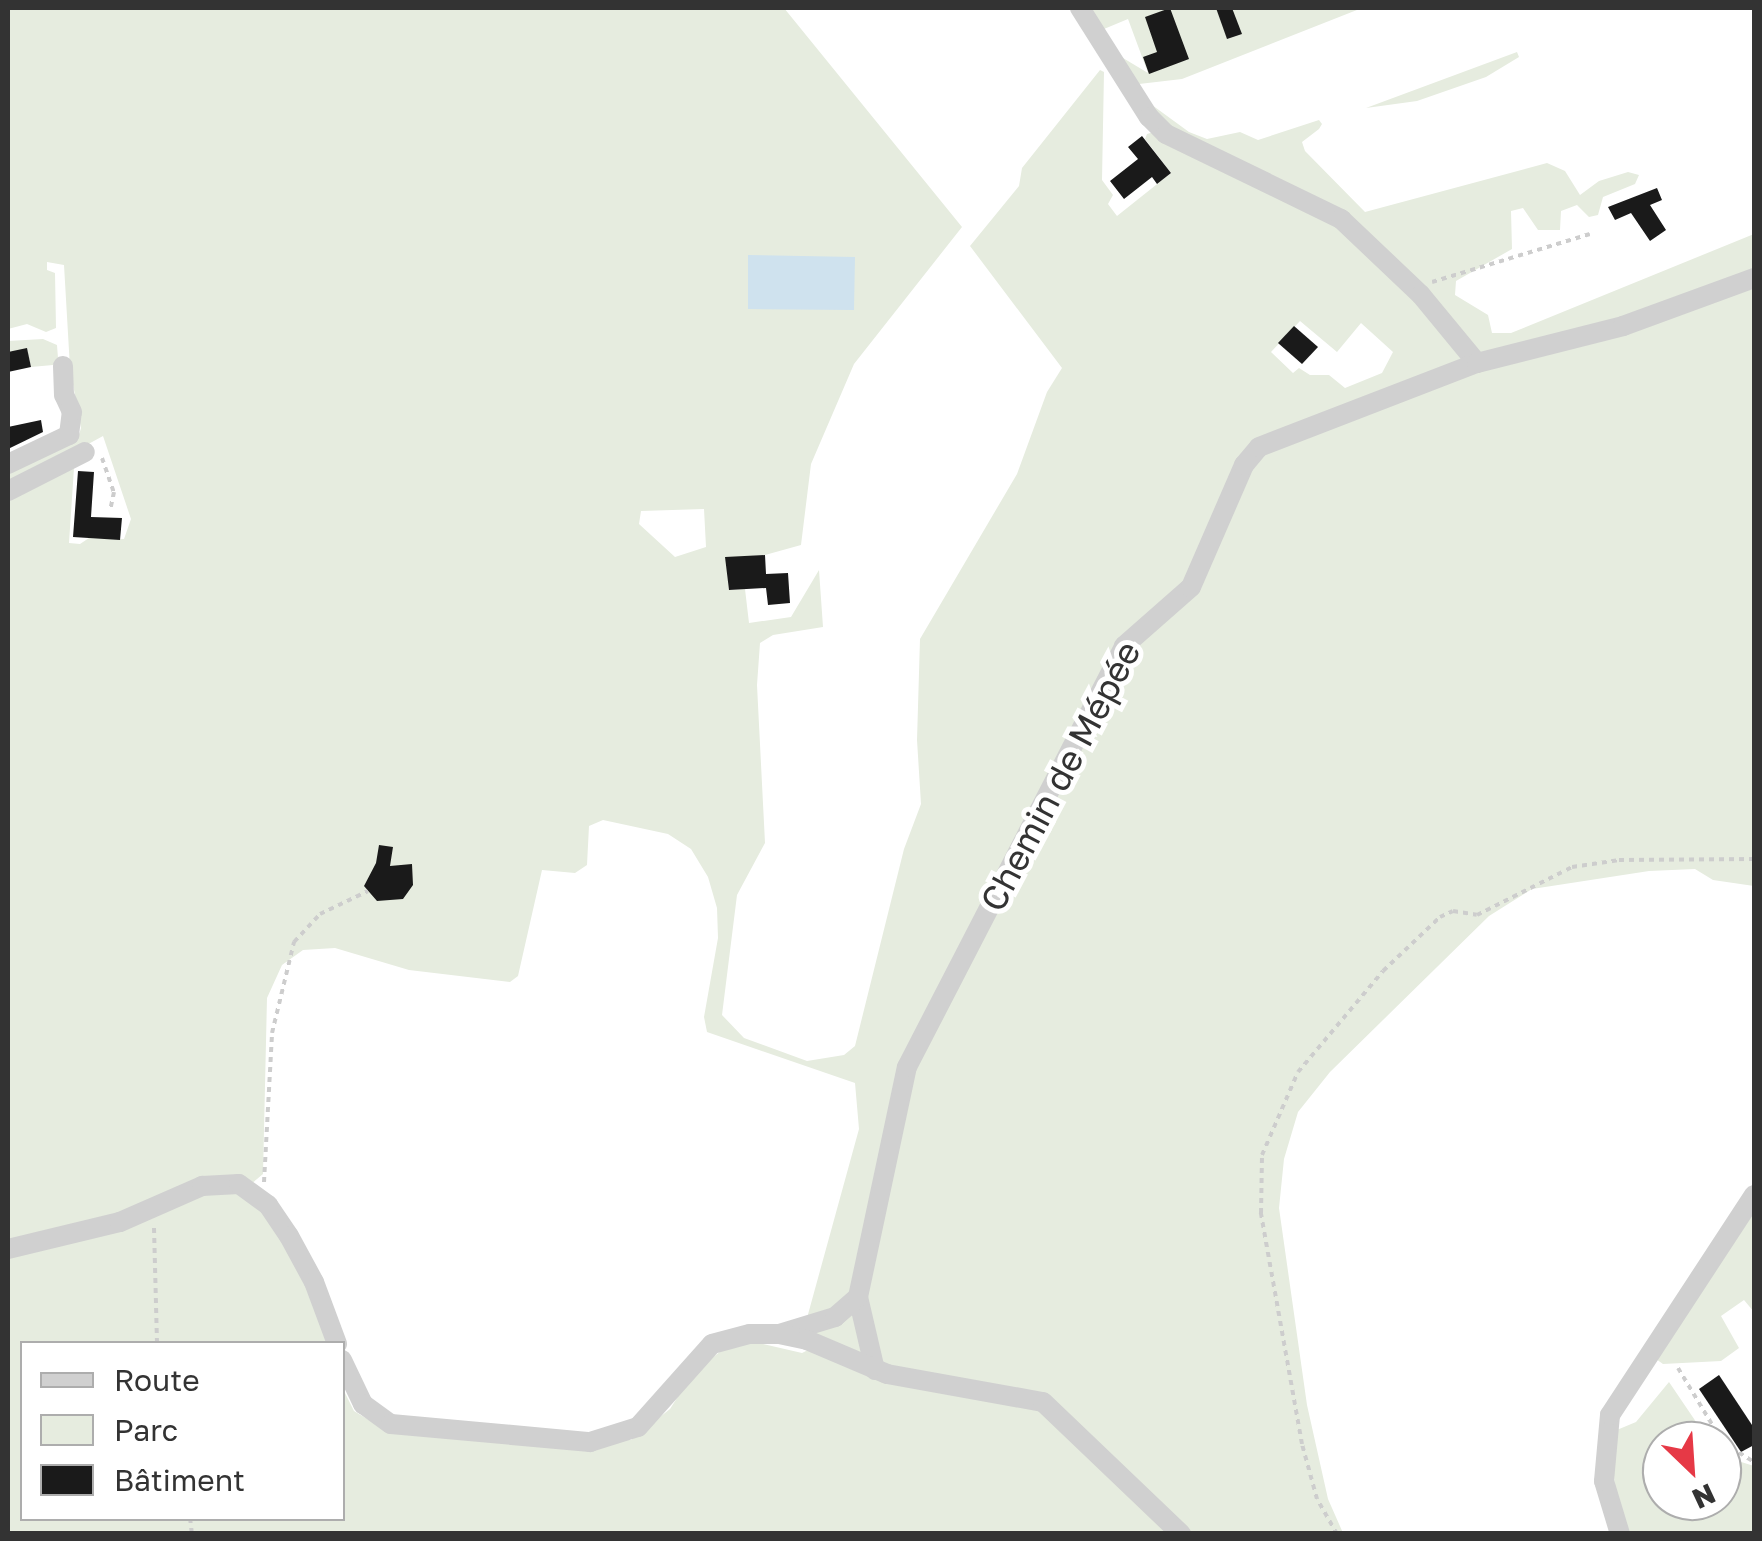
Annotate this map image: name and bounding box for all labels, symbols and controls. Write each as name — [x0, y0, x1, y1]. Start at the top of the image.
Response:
street label: Chemin de Mépée — [971, 634, 1149, 918]
legend — [20, 1341, 345, 1521]
text: Route — [114, 1362, 200, 1398]
text: Parc — [114, 1412, 178, 1448]
north arrow — [1642, 1421, 1742, 1521]
text: Bâtiment — [114, 1462, 245, 1498]
text: N — [1687, 1477, 1721, 1516]

